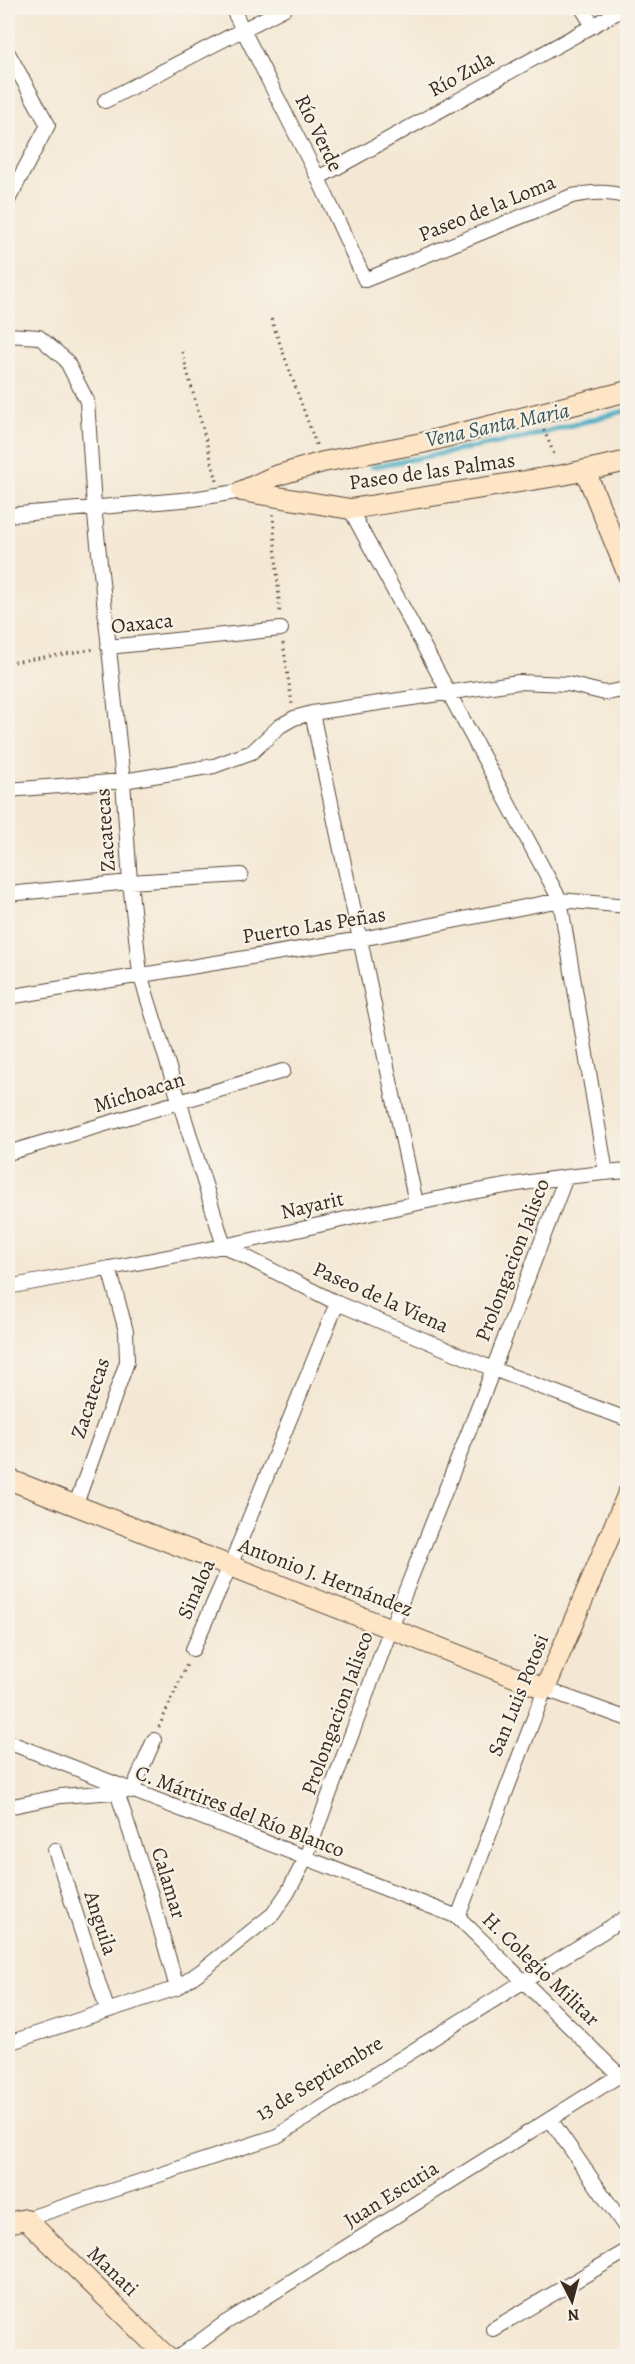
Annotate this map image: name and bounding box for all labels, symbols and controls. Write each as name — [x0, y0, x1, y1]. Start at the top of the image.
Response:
street label: Río Zula — [423, 44, 499, 103]
street label: Río Verde — [288, 90, 350, 176]
street label: Paseo de la Loma — [414, 168, 560, 248]
water label: Vena Santa Maria — [422, 395, 572, 455]
street label: Paseo de las Palmas — [347, 445, 517, 497]
street label: Oaxaca — [110, 606, 175, 640]
street label: Zacatecas — [88, 787, 122, 873]
street label: Puerto Las Peñas — [240, 900, 388, 950]
street label: Michoacan — [90, 1065, 188, 1119]
street label: Prolongacion Jalisco — [468, 1175, 556, 1345]
street label: Nayarit — [278, 1184, 346, 1226]
street label: Paseo de la Viena — [309, 1255, 454, 1340]
street label: Zacatecas — [64, 1354, 116, 1442]
street label: Antonio J. Hernández — [234, 1531, 417, 1623]
street label: Sinaloa — [170, 1554, 222, 1624]
street label: Prolongacion Jalisco — [294, 1627, 380, 1799]
street label: San Luis Potosi — [481, 1630, 555, 1760]
street label: C. Mártires del Río Blanco — [131, 1758, 349, 1864]
street label: Calamar — [145, 1844, 193, 1922]
street label: Anguila — [77, 1886, 125, 1959]
street label: H. Colegio Militar — [476, 1906, 606, 2032]
street label: 13 de Septiembre — [250, 2029, 388, 2127]
street label: Juan Escutia — [338, 2154, 444, 2234]
street label: Manati — [81, 2240, 145, 2302]
north arrow — [542, 2271, 602, 2331]
text: N — [566, 2303, 580, 2327]

